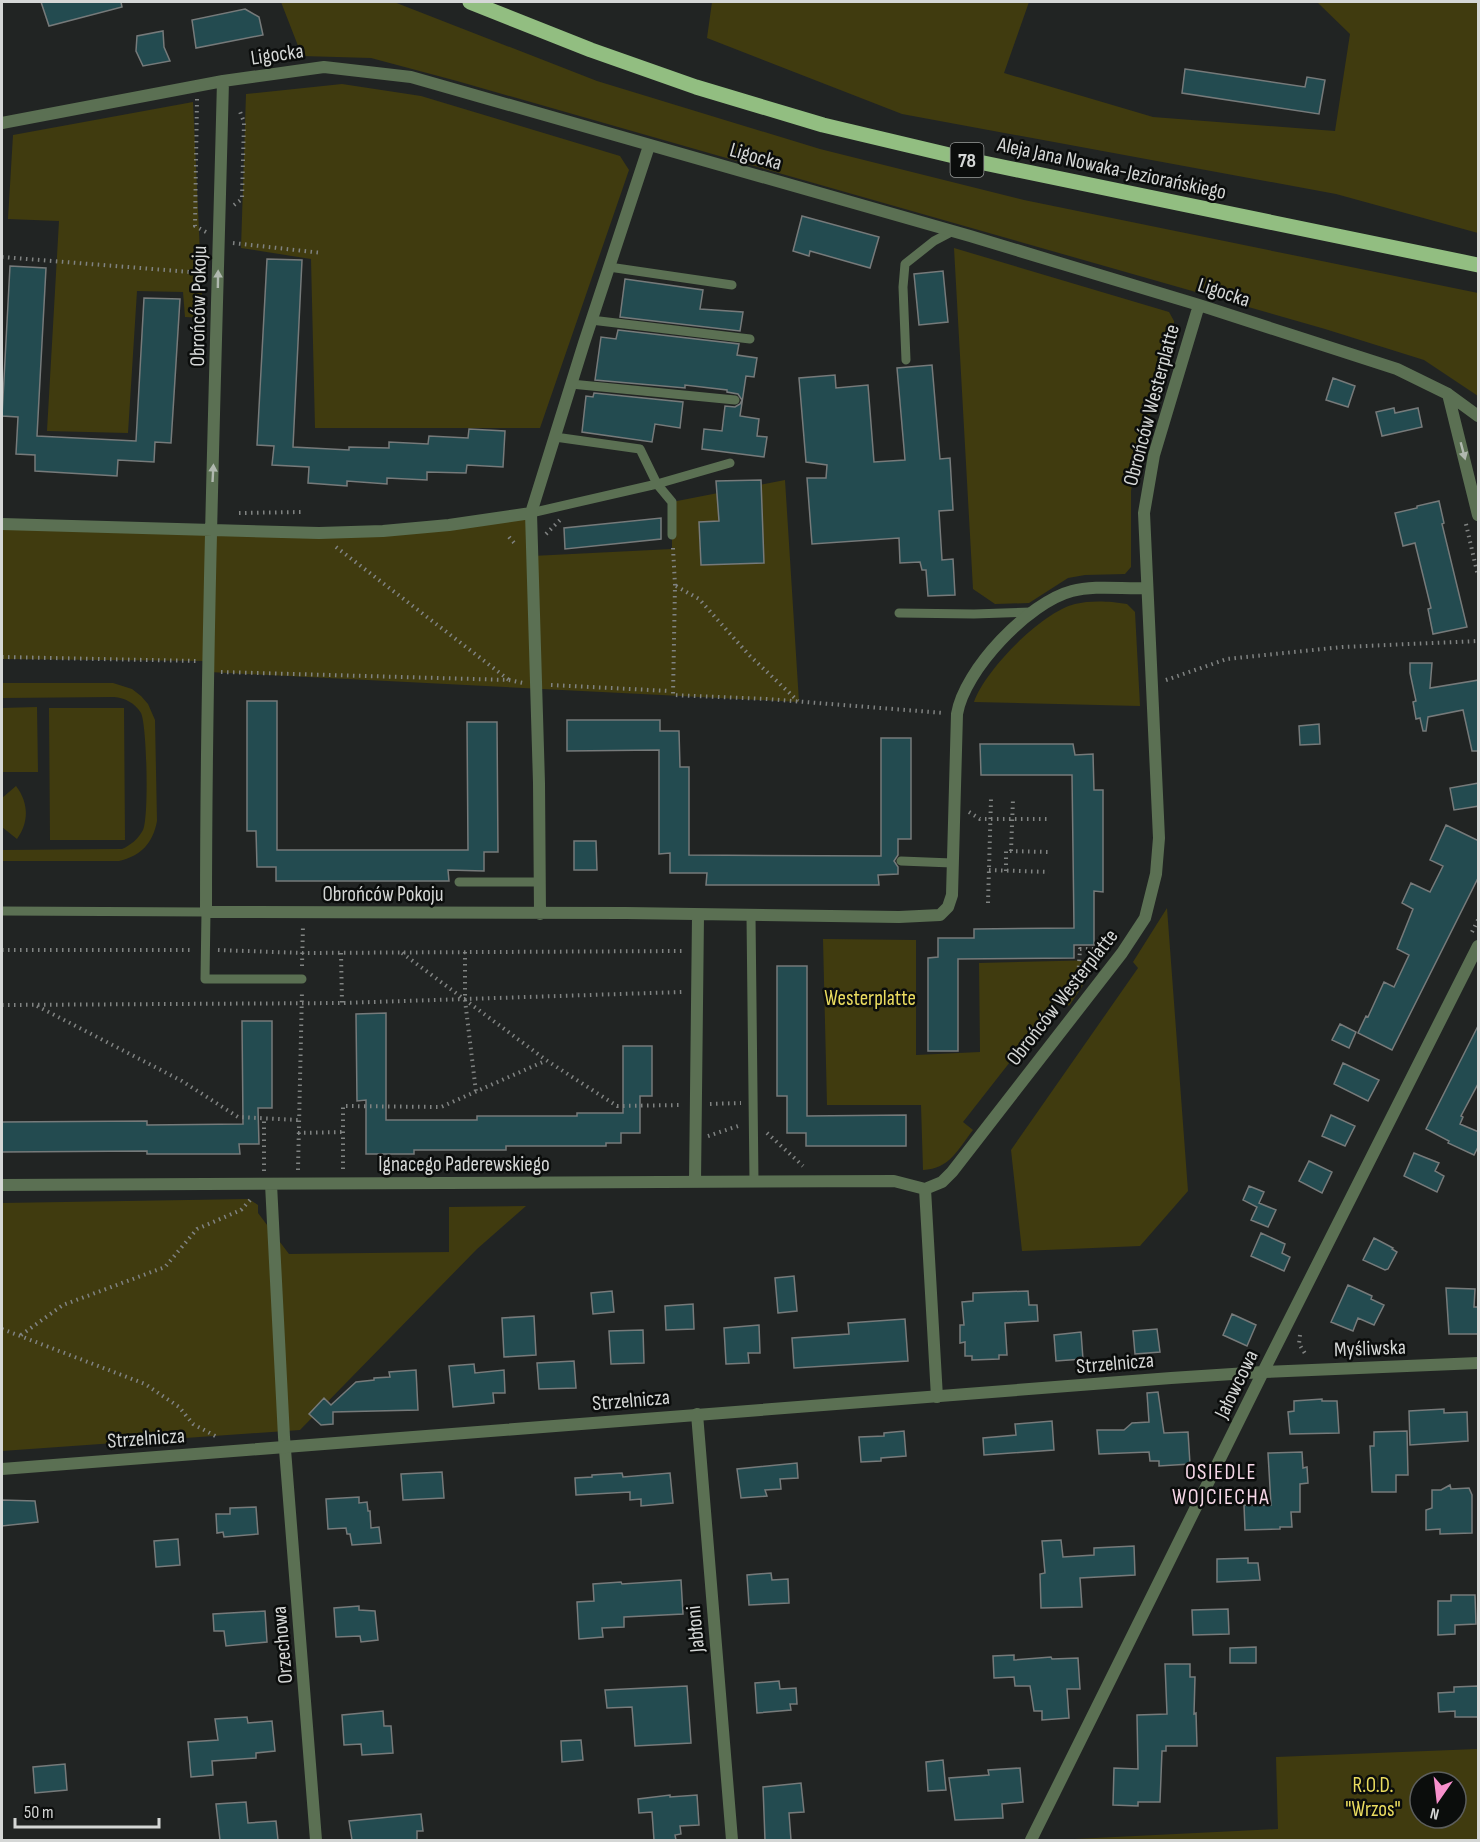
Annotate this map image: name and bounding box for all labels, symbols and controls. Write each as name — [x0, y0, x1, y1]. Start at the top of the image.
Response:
street label: Ligocka — [249, 38, 305, 71]
street label: Aleja Jana Nowaka-Jeziorańskiego — [994, 132, 1229, 205]
street label: Ligocka — [727, 137, 785, 176]
road number: 78 — [950, 143, 984, 177]
street label: Obrońców Pokoju — [185, 245, 212, 367]
one-way arrow — [214, 269, 223, 288]
street label: Ligocka — [1195, 272, 1253, 313]
street label: Obrońców Westerplatte — [1118, 322, 1185, 489]
one-way arrow — [1459, 442, 1469, 460]
one-way arrow — [208, 464, 218, 483]
street label: Obrońców Pokoju — [322, 882, 444, 907]
street label: Obrońców Westerplatte — [1001, 924, 1123, 1071]
park label: Westerplatte — [824, 986, 916, 1011]
street label: Ignacego Paderewskiego — [378, 1152, 550, 1177]
street label: Myśliwska — [1334, 1335, 1406, 1362]
street label: Jałowcowa — [1209, 1346, 1264, 1423]
street label: Strzelnicza — [1075, 1348, 1155, 1379]
street label: Strzelnicza — [591, 1385, 671, 1416]
street label: Strzelnicza — [106, 1423, 186, 1454]
district label: OSIEDLE WOJCIECHA — [1172, 1459, 1270, 1511]
street label: Orzechowa — [267, 1605, 298, 1685]
street label: Jabłoni — [681, 1605, 710, 1654]
north arrow — [1408, 1770, 1468, 1830]
park label: R.O.D. "Wrzos" — [1345, 1773, 1401, 1822]
scale bar — [15, 1791, 159, 1829]
text: 50 m — [24, 1802, 54, 1823]
text: N — [1428, 1803, 1441, 1823]

